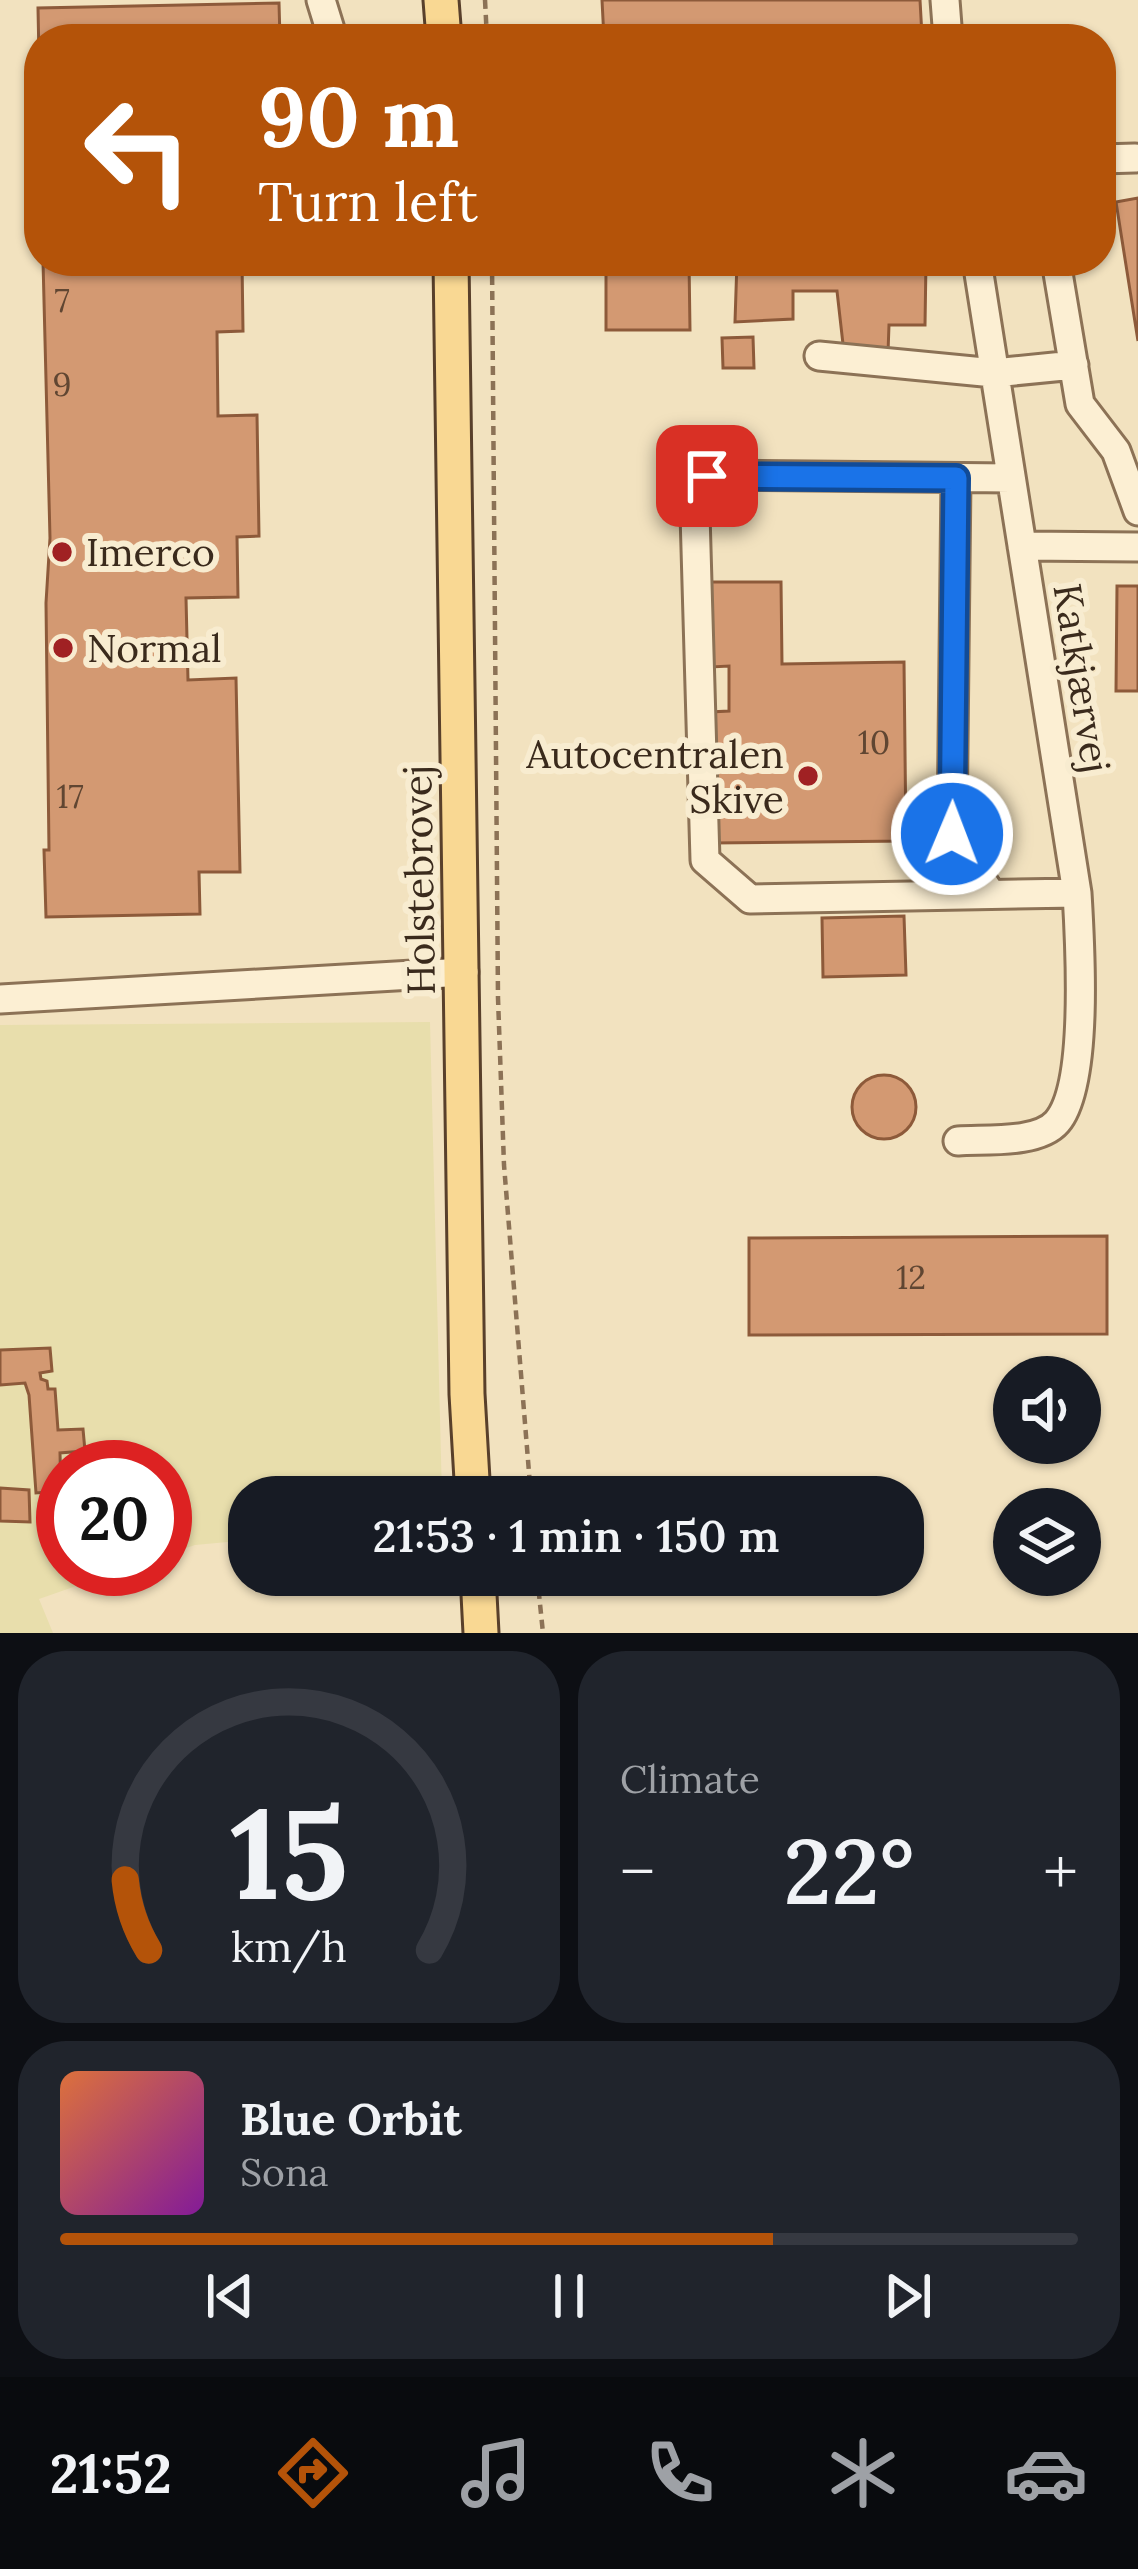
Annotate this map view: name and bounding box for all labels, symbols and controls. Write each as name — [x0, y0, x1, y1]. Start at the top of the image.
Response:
text: 90 m — [258, 62, 459, 170]
icon: left — [60, 72, 216, 228]
text: Turn left — [258, 167, 478, 236]
house number: 7 — [54, 279, 70, 321]
house number: 9 — [52, 363, 72, 405]
pin — [656, 425, 758, 527]
icon: arrive — [674, 443, 740, 509]
place label: Imerco — [86, 527, 215, 577]
marker: Imerco — [49, 539, 75, 565]
street label: Katkjærvej — [1042, 580, 1122, 776]
place label: Normal — [87, 623, 222, 673]
marker: Normal — [50, 635, 76, 661]
house number: 10 — [858, 721, 890, 763]
place label: Autocentralen Skive — [525, 729, 784, 824]
marker: Autocentralen Skive — [795, 763, 821, 789]
street label: Holstebrovej — [392, 765, 446, 995]
position arrow — [889, 771, 1015, 897]
house number: 17 — [56, 775, 84, 817]
house number: 12 — [896, 1256, 926, 1298]
map controls — [993, 1356, 1101, 1596]
button: sound — [993, 1356, 1101, 1464]
speed limit sign: 20 — [36, 1440, 192, 1596]
button: layers — [993, 1488, 1101, 1596]
text: 21:53 · 1 min · 150 m — [373, 1507, 779, 1564]
text: Climate — [620, 1754, 760, 1804]
text: 15 — [230, 1773, 348, 1933]
text: 22° — [783, 1813, 915, 1929]
text: − — [620, 1829, 655, 1913]
text: + — [1043, 1829, 1078, 1913]
text: km/h — [231, 1919, 347, 1974]
text: Blue Orbit — [240, 2090, 462, 2147]
text: Sona — [240, 2147, 329, 2197]
icon: previous — [197, 2263, 263, 2329]
icon: pause — [536, 2263, 602, 2329]
icon: next — [875, 2263, 941, 2329]
icon: directions — [271, 2431, 355, 2515]
icon: music — [454, 2431, 538, 2515]
icon: phone — [638, 2431, 722, 2515]
icon: climate — [821, 2431, 905, 2515]
icon: car — [1004, 2431, 1088, 2515]
text: 21:52 — [50, 2439, 172, 2508]

